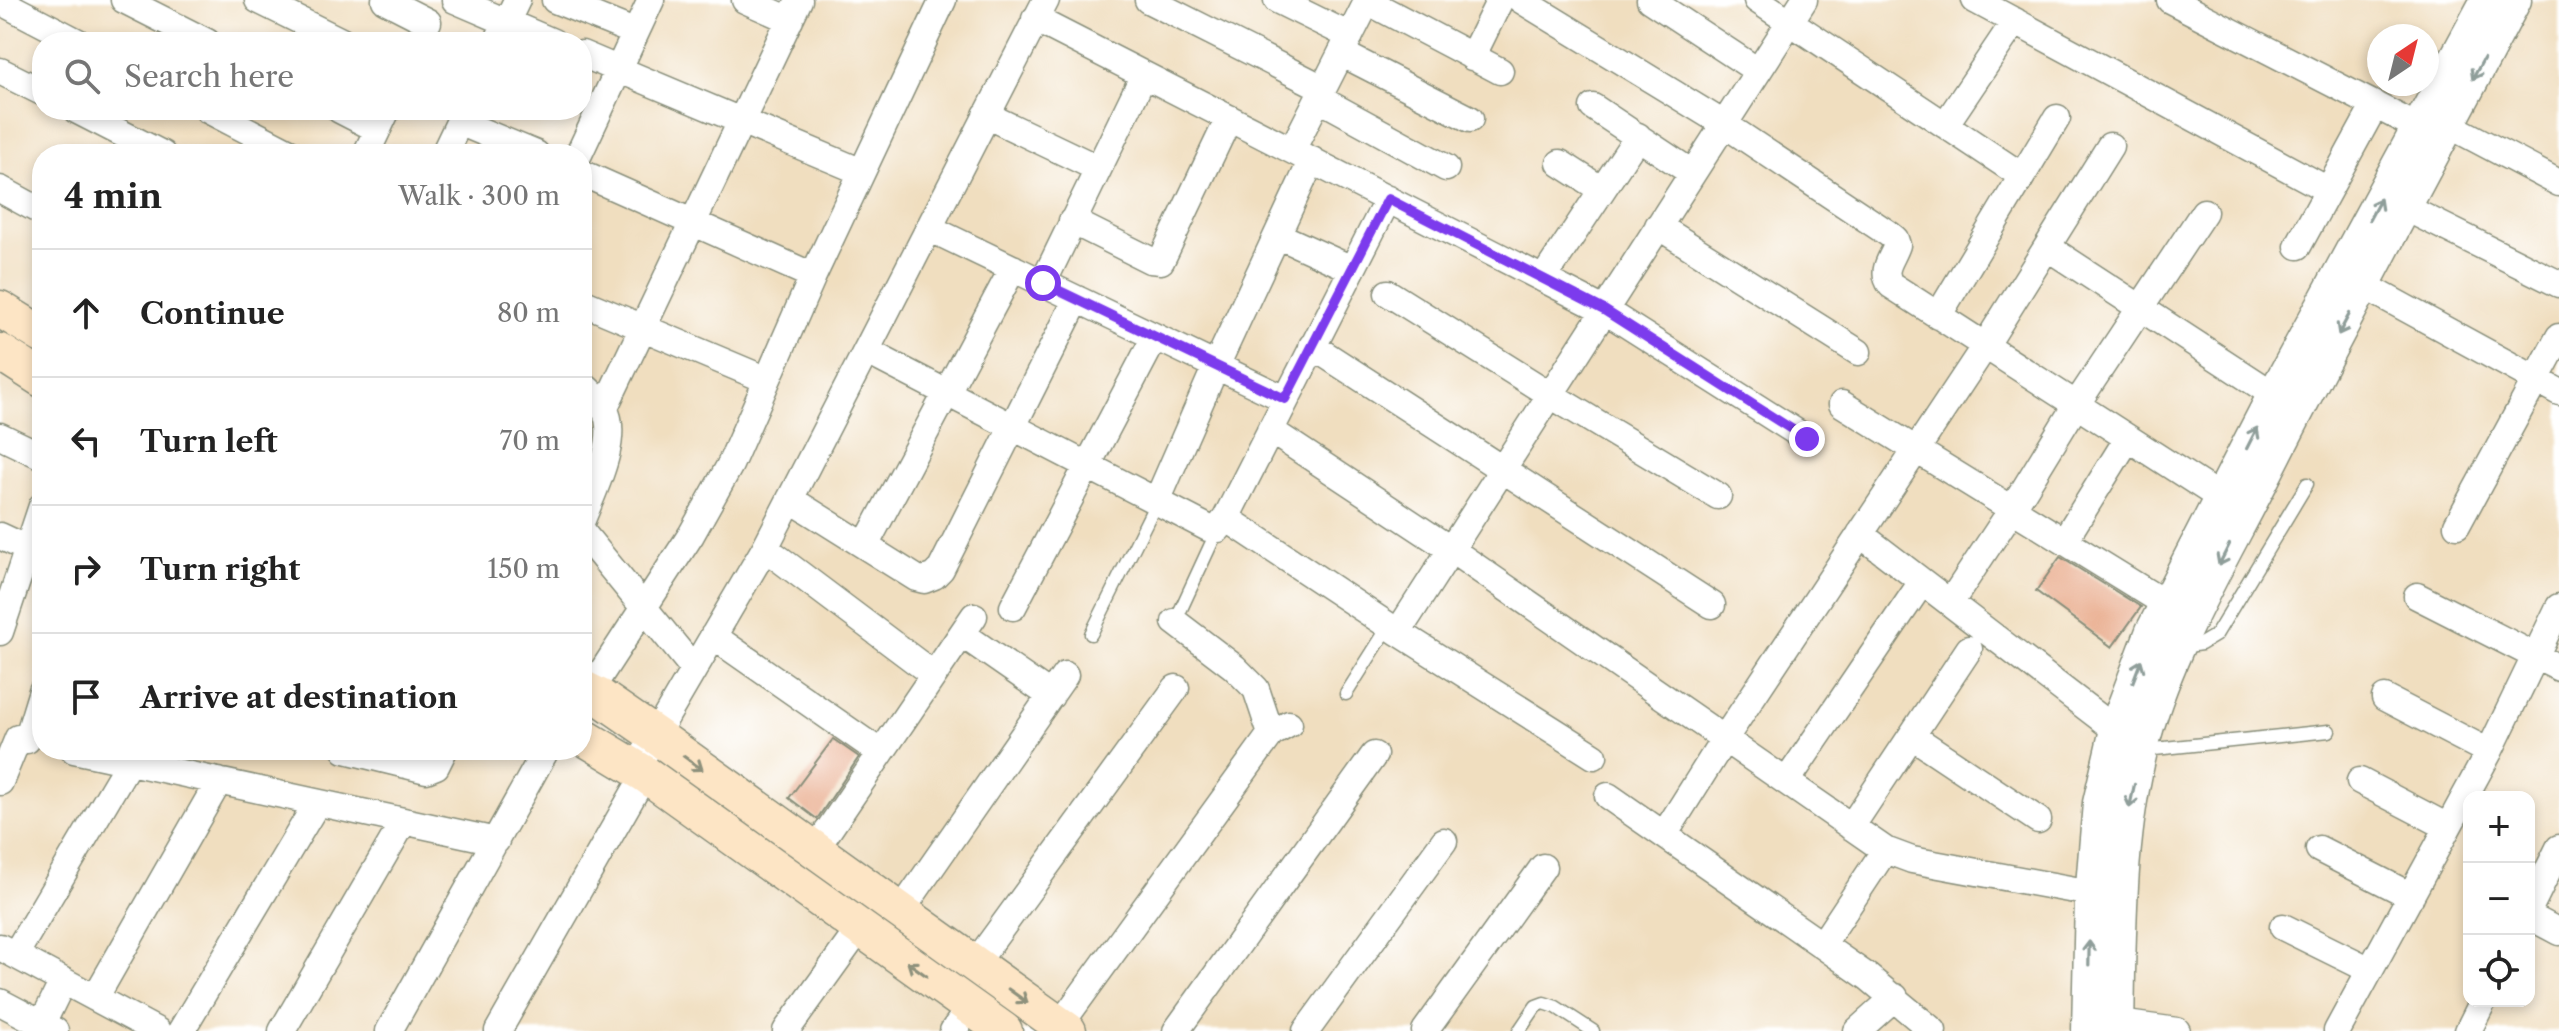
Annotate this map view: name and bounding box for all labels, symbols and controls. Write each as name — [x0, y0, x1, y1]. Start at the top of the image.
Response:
north arrow — [2367, 24, 2439, 96]
search box — [32, 32, 592, 120]
icon: search — [60, 54, 104, 98]
one-way arrow — [2470, 57, 2486, 80]
text: Search here — [124, 58, 294, 95]
text: 4 min — [64, 175, 162, 217]
text: Walk · 300 m — [398, 180, 560, 212]
one-way arrow — [2367, 198, 2383, 221]
route start — [1025, 265, 1061, 301]
icon: ahead — [64, 291, 108, 335]
text: Continue — [140, 295, 285, 332]
text: 80 m — [497, 297, 560, 329]
one-way arrow — [2336, 312, 2352, 335]
icon: left — [64, 419, 108, 463]
route end — [1789, 421, 1825, 457]
text: Turn left — [140, 423, 277, 460]
text: 70 m — [500, 425, 560, 457]
one-way arrow — [2244, 427, 2260, 450]
one-way arrow — [2216, 542, 2232, 566]
icon: right — [64, 547, 108, 591]
text: Turn right — [140, 551, 300, 588]
text: 150 m — [487, 553, 560, 585]
one-way arrow — [2131, 659, 2145, 684]
icon: arrive — [64, 675, 108, 719]
text: Arrive at destination — [140, 679, 458, 716]
one-way arrow — [682, 755, 704, 771]
one-way arrow — [2124, 783, 2139, 809]
map controls — [2463, 791, 2535, 1007]
button: + — [2463, 791, 2535, 863]
button: − — [2463, 863, 2535, 935]
button: locate — [2463, 935, 2535, 1007]
one-way arrow — [2082, 940, 2097, 967]
one-way arrow — [907, 961, 929, 978]
one-way arrow — [1007, 988, 1029, 1004]

